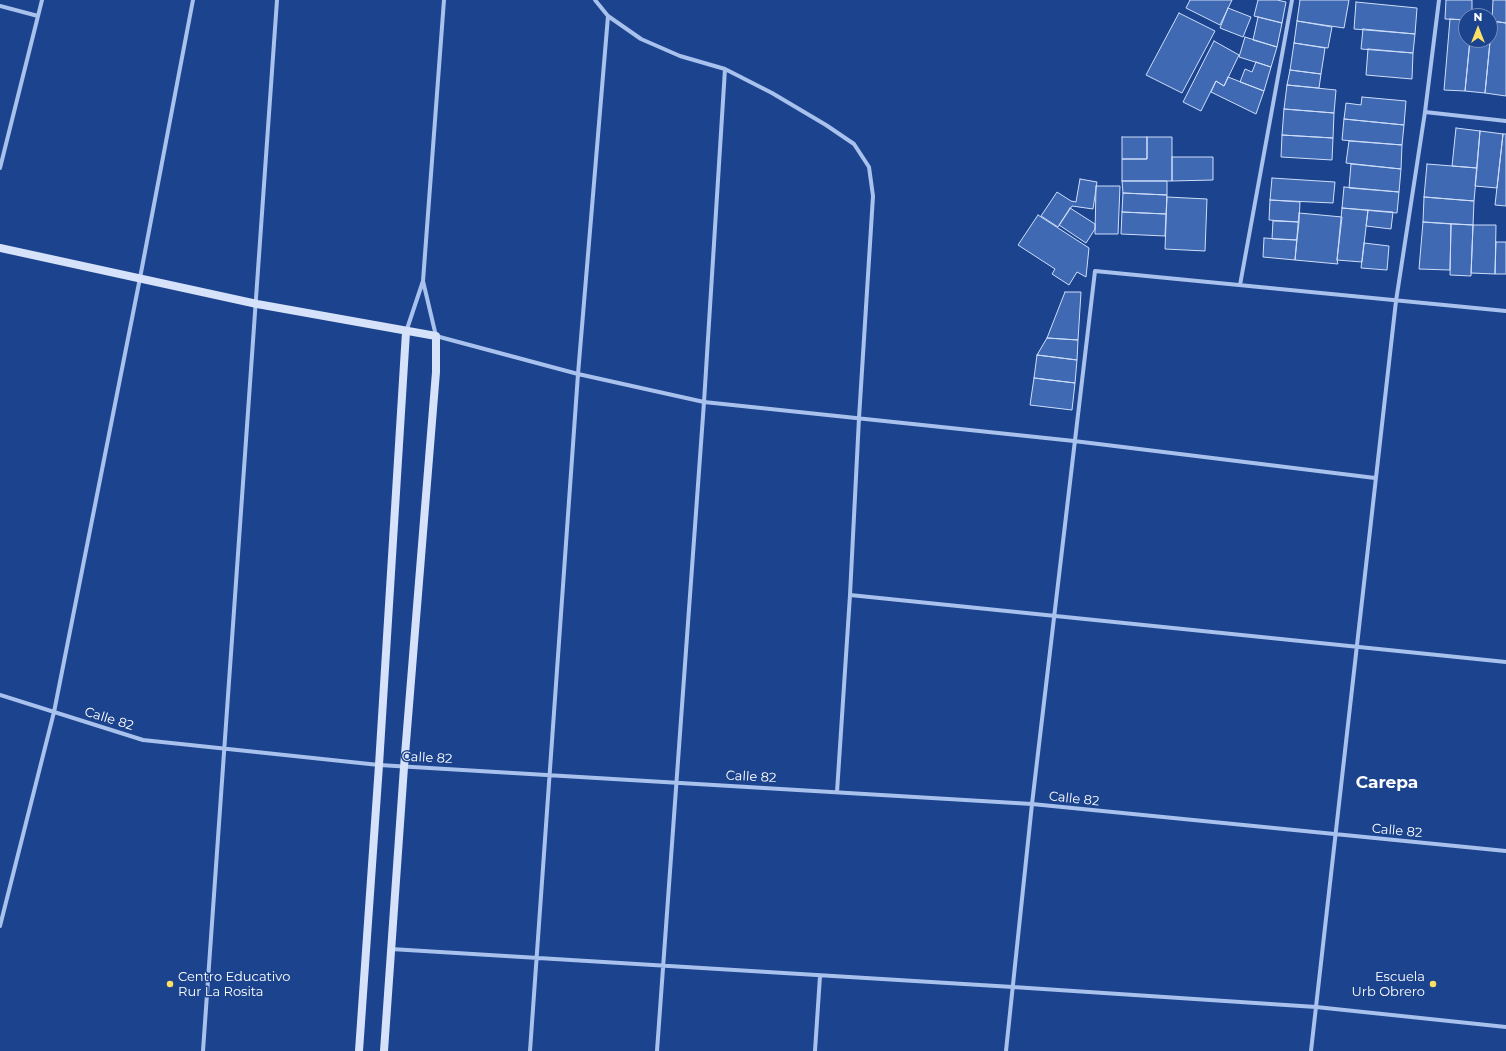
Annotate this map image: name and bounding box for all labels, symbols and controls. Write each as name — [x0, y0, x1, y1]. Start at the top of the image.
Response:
north arrow — [1458, 8, 1498, 48]
text: N — [1474, 10, 1482, 24]
street label: Calle 82 — [82, 704, 136, 734]
street label: Calle 82 — [401, 749, 453, 767]
street label: Calle 82 — [725, 768, 777, 786]
district label: Carepa — [1356, 773, 1418, 793]
street label: Calle 82 — [1048, 789, 1100, 809]
street label: Calle 82 — [1371, 821, 1423, 841]
place label: Centro Educativo Rur La Rosita — [178, 969, 290, 1000]
place label: Escuela Urb Obrero — [1352, 969, 1425, 1000]
marker: Centro Educativo Rur La Rosita — [165, 979, 175, 989]
marker: Escuela Urb Obrero — [1428, 979, 1438, 989]

